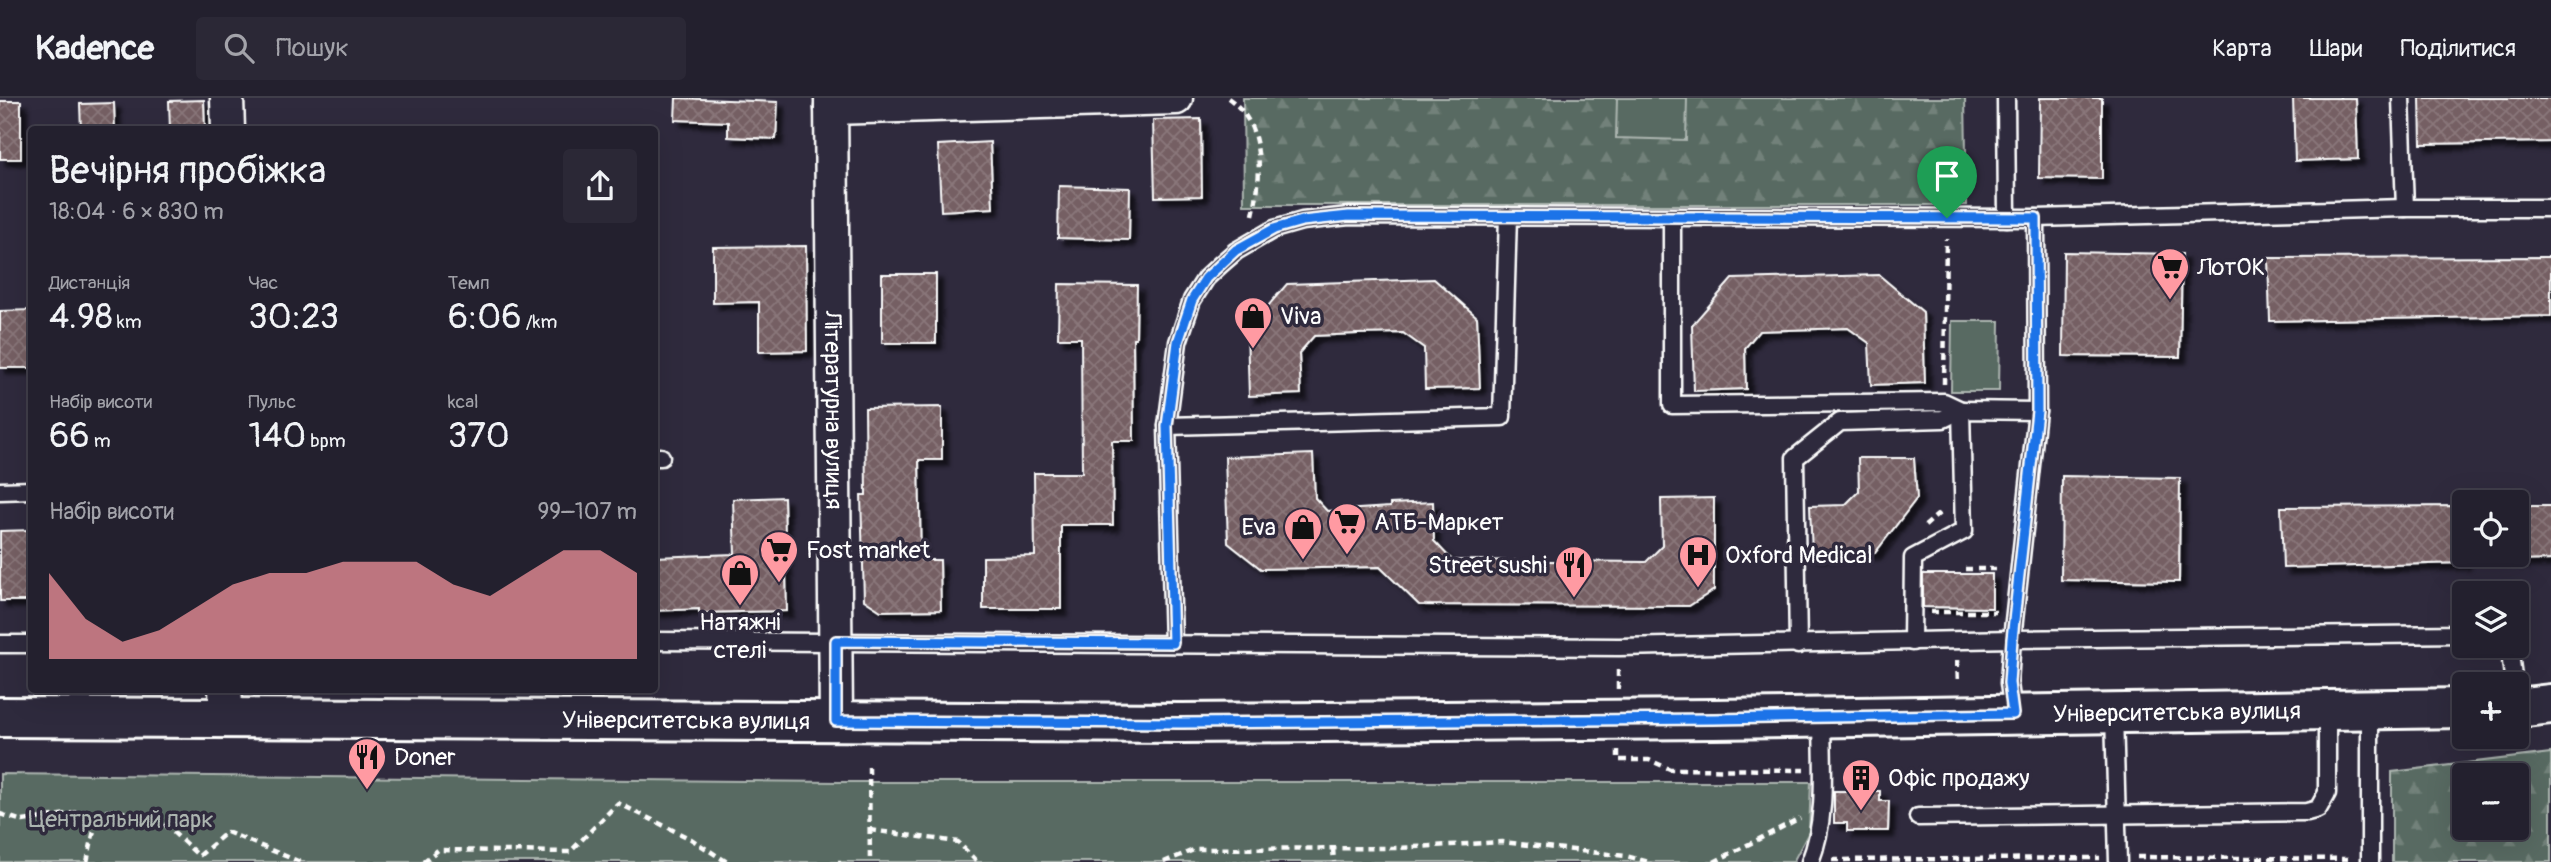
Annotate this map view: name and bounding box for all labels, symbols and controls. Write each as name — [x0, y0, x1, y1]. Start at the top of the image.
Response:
search box — [196, 17, 686, 80]
text: Kadence — [35, 28, 154, 69]
icon: search — [220, 29, 258, 67]
text: Пошук — [276, 32, 349, 64]
text: Карта — [2212, 34, 2272, 63]
text: Шари — [2310, 34, 2363, 63]
text: Поділитися — [2401, 34, 2516, 63]
pin — [1917, 146, 1977, 218]
text: Вечірня пробіжка — [49, 147, 326, 195]
button: share — [563, 149, 637, 223]
icon: arrive — [1928, 157, 1966, 195]
text: 18:04 · 6 × 830 m — [49, 197, 224, 226]
supermarket icon: ЛотОК — [2149, 246, 2191, 301]
place label: ЛотОК — [2196, 253, 2265, 282]
text: Дистанція — [49, 271, 130, 295]
text: Час — [248, 271, 278, 295]
text: Темп — [448, 271, 490, 295]
text: 4.98 — [49, 295, 113, 339]
text: 30:23 — [248, 295, 339, 339]
text: 6:06 — [448, 295, 522, 339]
shop icon: Viva — [1232, 295, 1274, 350]
place label: Viva — [1280, 302, 1321, 331]
street label: Літературна вулиця — [818, 309, 849, 509]
text: km — [113, 310, 142, 334]
text: /km — [522, 310, 557, 334]
text: Набір висоти — [49, 390, 152, 414]
text: Пульс — [248, 390, 296, 414]
text: kcal — [448, 390, 479, 414]
text: 66 — [49, 414, 90, 458]
text: 140 — [248, 414, 306, 458]
text: 370 — [448, 414, 510, 458]
text: m — [90, 429, 111, 453]
text: bpm — [306, 429, 346, 453]
map controls — [2452, 490, 2529, 840]
button: locate — [2452, 490, 2529, 567]
text: Набір висоти — [49, 497, 174, 526]
text: 99–107 m — [537, 497, 637, 526]
supermarket icon: АТБ-Маркет — [1326, 501, 1368, 556]
shop icon: Eva — [1282, 506, 1324, 561]
place label: АТБ-Маркет — [1374, 508, 1504, 537]
place label: Eva — [1242, 513, 1276, 542]
supermarket icon: Fost market — [758, 529, 800, 584]
hospital icon: Oxford Medical — [1677, 534, 1719, 589]
place label: Fost market — [806, 536, 931, 565]
place label: Oxford Medical — [1725, 541, 1873, 570]
restaurant icon: Street sushi — [1553, 544, 1595, 599]
place label: Street sushi — [1428, 551, 1547, 580]
shop icon: Натяжні стелі — [719, 552, 761, 607]
button: layers — [2452, 581, 2529, 658]
place label: Натяжні стелі — [699, 608, 781, 665]
button: + — [2452, 672, 2529, 749]
street label: Університетська вулиця — [2053, 696, 2301, 729]
street label: Університетська вулиця — [562, 705, 810, 736]
restaurant icon: Doner — [346, 736, 388, 791]
place label: Doner — [394, 743, 456, 772]
building icon: Офіс продажу — [1840, 757, 1882, 812]
button: − — [2452, 763, 2529, 840]
place label: Офіс продажу — [1888, 764, 2029, 793]
park label: Центральний парк — [28, 805, 214, 834]

